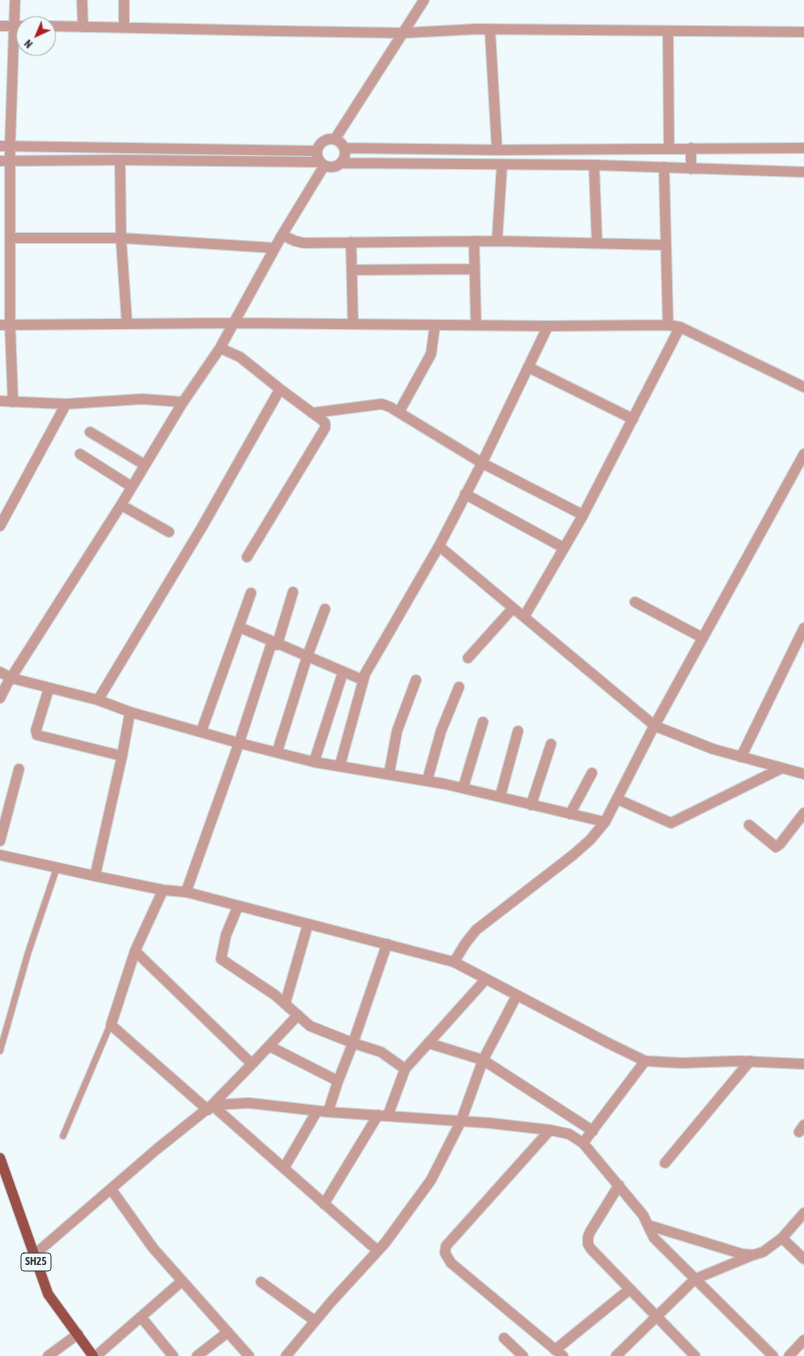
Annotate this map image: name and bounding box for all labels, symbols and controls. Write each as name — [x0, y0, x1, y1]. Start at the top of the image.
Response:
north arrow — [16, 16, 56, 56]
text: N — [22, 37, 35, 50]
road number: SH25 — [21, 1253, 51, 1271]

